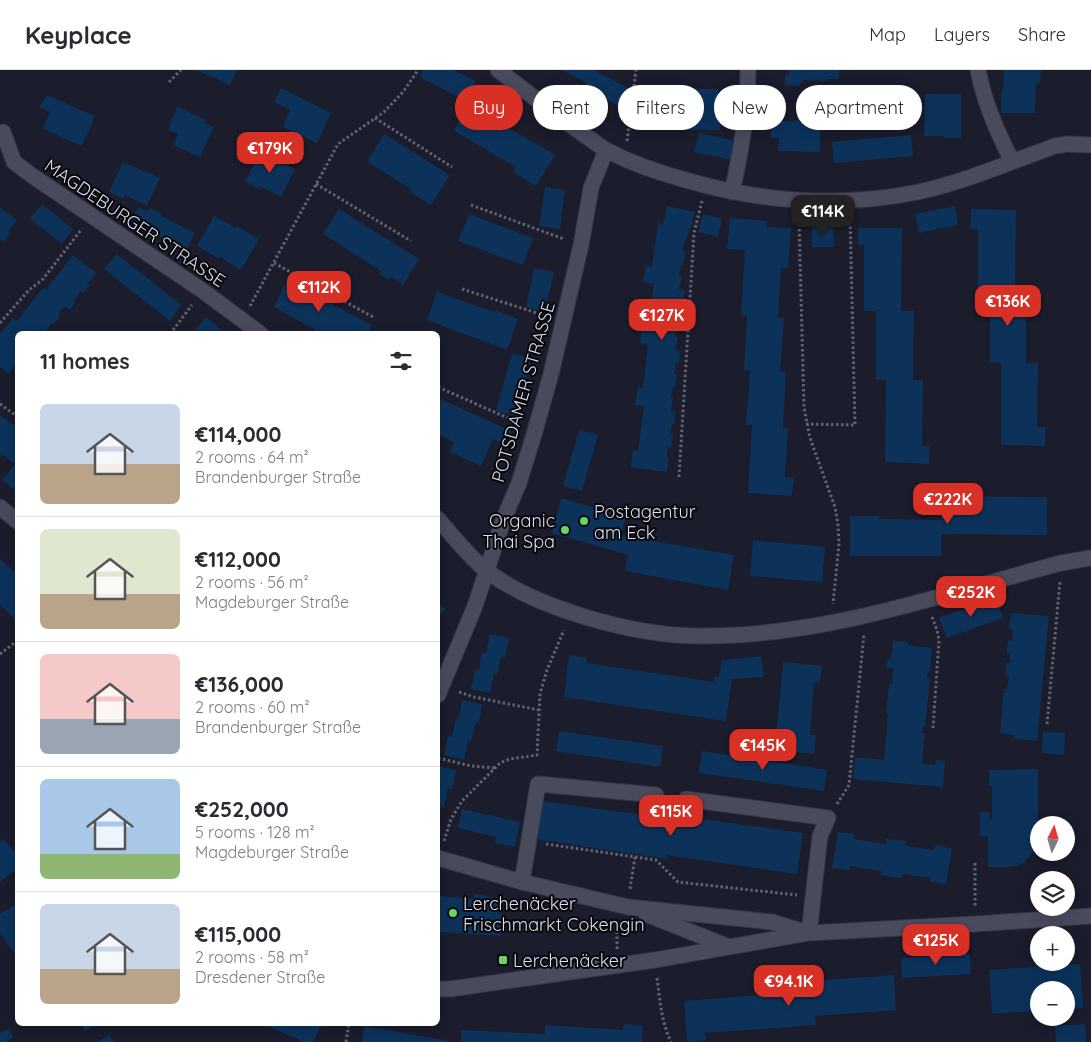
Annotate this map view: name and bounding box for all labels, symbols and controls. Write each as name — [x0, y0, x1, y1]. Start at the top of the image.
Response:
text: Keyplace — [25, 20, 132, 50]
text: Map — [869, 23, 906, 46]
text: Layers — [934, 23, 990, 46]
text: Share — [1018, 23, 1066, 46]
chip: Buy — [455, 85, 523, 130]
chip: Rent — [533, 85, 608, 130]
chip: Filters — [618, 85, 704, 130]
chip: New — [714, 85, 786, 130]
chip: Apartment — [796, 85, 922, 130]
pin: €179K — [235, 132, 305, 174]
text: €179K — [248, 138, 292, 158]
street label: MAGDEBURGER STRASSE — [40, 154, 230, 292]
pin: €114K — [788, 194, 858, 237]
text: €114K — [802, 201, 844, 221]
pin: €112K — [284, 270, 354, 313]
text: €112K — [298, 277, 340, 297]
pin: €136K — [973, 284, 1043, 327]
text: €136K — [986, 291, 1030, 311]
pin: €127K — [627, 298, 697, 341]
street label: POTSDAMER STRASSE — [486, 299, 560, 485]
text: €127K — [640, 305, 684, 325]
icon: filters — [387, 347, 415, 375]
text: 11 homes — [40, 348, 130, 374]
text: €114,000 — [195, 421, 281, 447]
icon: home — [80, 424, 140, 484]
text: 2 rooms · 64 m² — [195, 447, 309, 467]
text: Brandenburger Straße — [195, 467, 361, 487]
pin: €222K — [913, 482, 983, 525]
text: €222K — [924, 489, 972, 509]
place label: Postagentur am Eck — [594, 500, 696, 544]
place label: Organic Thai Spa — [482, 509, 555, 553]
marker: Postagentur am Eck — [578, 515, 590, 527]
marker: Organic Thai Spa — [559, 524, 571, 536]
text: €112,000 — [195, 546, 281, 572]
icon: home — [80, 549, 140, 609]
text: 2 rooms · 56 m² — [195, 572, 309, 592]
pin: €252K — [936, 576, 1006, 618]
text: €252K — [947, 582, 995, 602]
text: Magdeburger Straße — [195, 592, 349, 612]
text: €136,000 — [195, 671, 284, 697]
icon: home — [80, 674, 140, 734]
text: 2 rooms · 60 m² — [195, 697, 309, 717]
text: Brandenburger Straße — [195, 717, 361, 737]
pin: €145K — [728, 728, 798, 771]
text: €145K — [740, 735, 786, 755]
pin: €115K — [636, 794, 706, 837]
text: €252,000 — [195, 796, 289, 822]
icon: home — [80, 799, 140, 859]
text: €115K — [650, 801, 692, 821]
north arrow — [1030, 816, 1075, 861]
map controls — [1030, 816, 1075, 1026]
text: 5 rooms · 128 m² — [195, 822, 315, 842]
text: Magdeburger Straße — [195, 842, 349, 862]
button: layers — [1030, 871, 1075, 916]
place label: Lerchenäcker Frischmarkt Cokengin — [463, 892, 645, 936]
marker: Lerchenäcker Frischmarkt Cokengin — [447, 907, 459, 919]
text: €115,000 — [195, 921, 281, 947]
icon: home — [80, 924, 140, 984]
pin: €125K — [901, 924, 971, 966]
button: + — [1030, 926, 1075, 971]
text: €125K — [913, 930, 959, 950]
text: 2 rooms · 58 m² — [195, 947, 309, 967]
place label: Lerchenäcker — [513, 949, 626, 972]
marker: Lerchenäcker — [497, 954, 509, 966]
pin: €94.1K — [748, 964, 830, 1007]
text: Dresdener Straße — [195, 967, 325, 987]
text: €94.1K — [765, 971, 813, 991]
button: − — [1030, 981, 1075, 1026]

